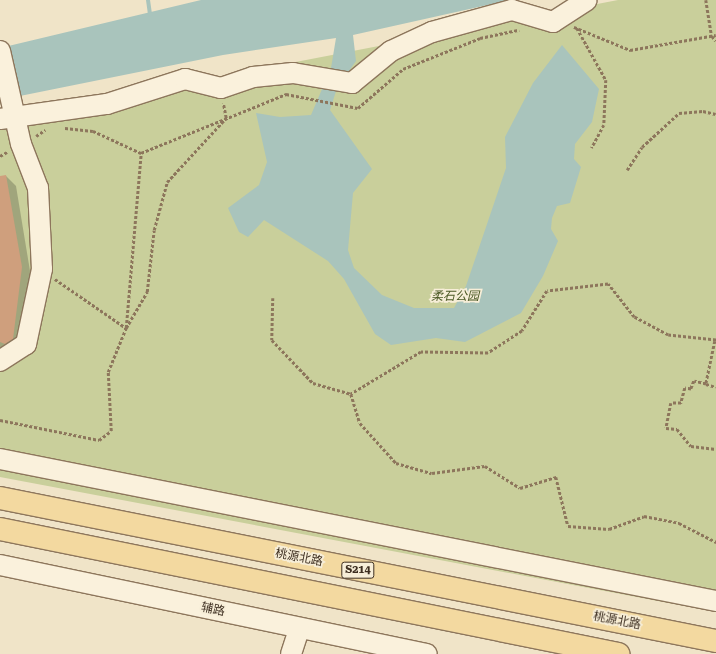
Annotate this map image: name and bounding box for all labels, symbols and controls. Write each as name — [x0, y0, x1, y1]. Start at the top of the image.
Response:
park label: 柔石公园 — [431, 290, 479, 304]
street label: 桃源北路 — [274, 546, 324, 570]
road number: S214 — [341, 561, 375, 579]
street label: 辅路 — [200, 600, 226, 620]
street label: 桃源北路 — [592, 609, 642, 633]

